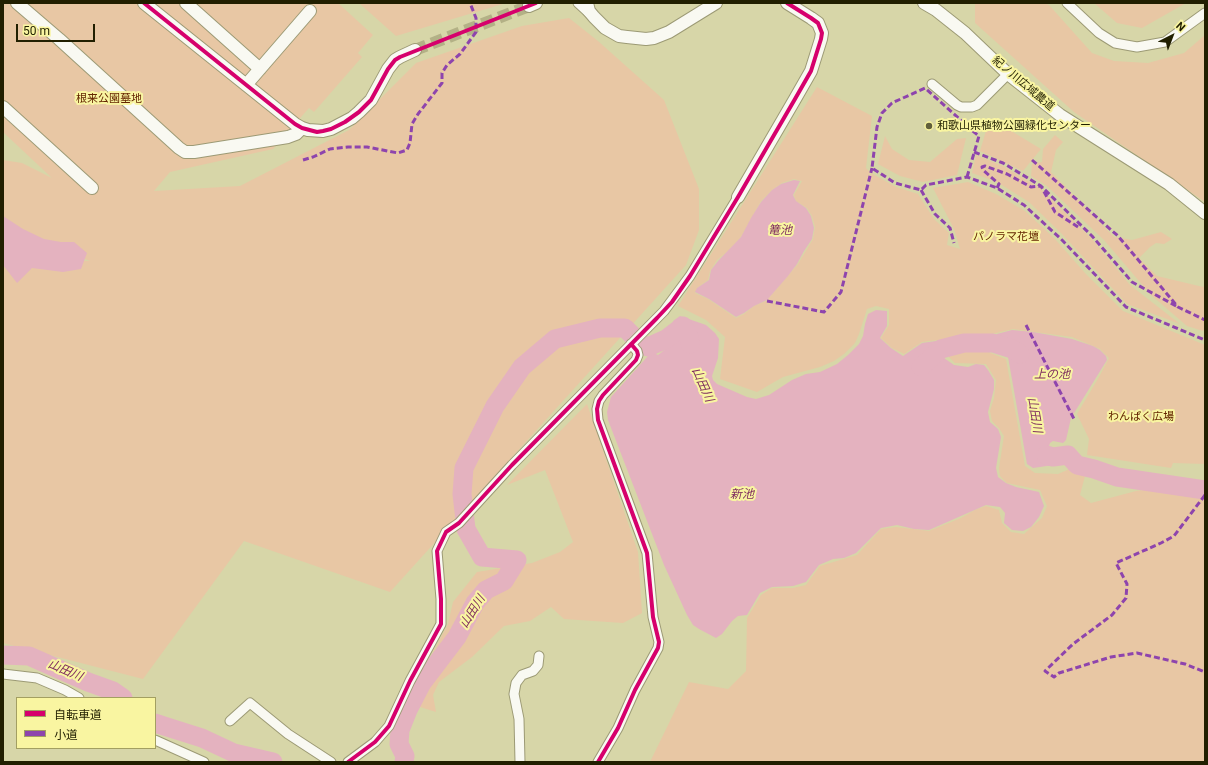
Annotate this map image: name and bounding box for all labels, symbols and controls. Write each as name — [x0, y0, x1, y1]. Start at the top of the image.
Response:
scale bar — [18, 16, 97, 42]
north arrow — [1152, 16, 1192, 56]
text: N — [1173, 19, 1188, 34]
text: 50 m — [23, 24, 50, 38]
street label: 紀ノ川広域農道 — [989, 54, 1057, 114]
park label: 根来公園墓地 — [76, 92, 142, 106]
place label: 和歌山県植物公園緑化センター — [937, 119, 1091, 133]
marker: 和歌山県植物公園緑化センター — [924, 121, 934, 131]
water label: 篭池 — [768, 224, 792, 238]
park label: パノラマ花壇 — [973, 230, 1039, 244]
water label: 山田川 — [688, 366, 716, 404]
water label: 上の池 — [1034, 368, 1070, 382]
water label: 山田川 — [1024, 396, 1044, 434]
park label: わんぱく広場 — [1108, 410, 1174, 424]
water label: 新池 — [730, 488, 754, 502]
water label: 山田川 — [457, 593, 489, 631]
water label: 山田川 — [46, 657, 84, 685]
legend — [16, 697, 156, 749]
text: 自転車道 — [54, 708, 102, 722]
text: 小道 — [54, 728, 78, 742]

